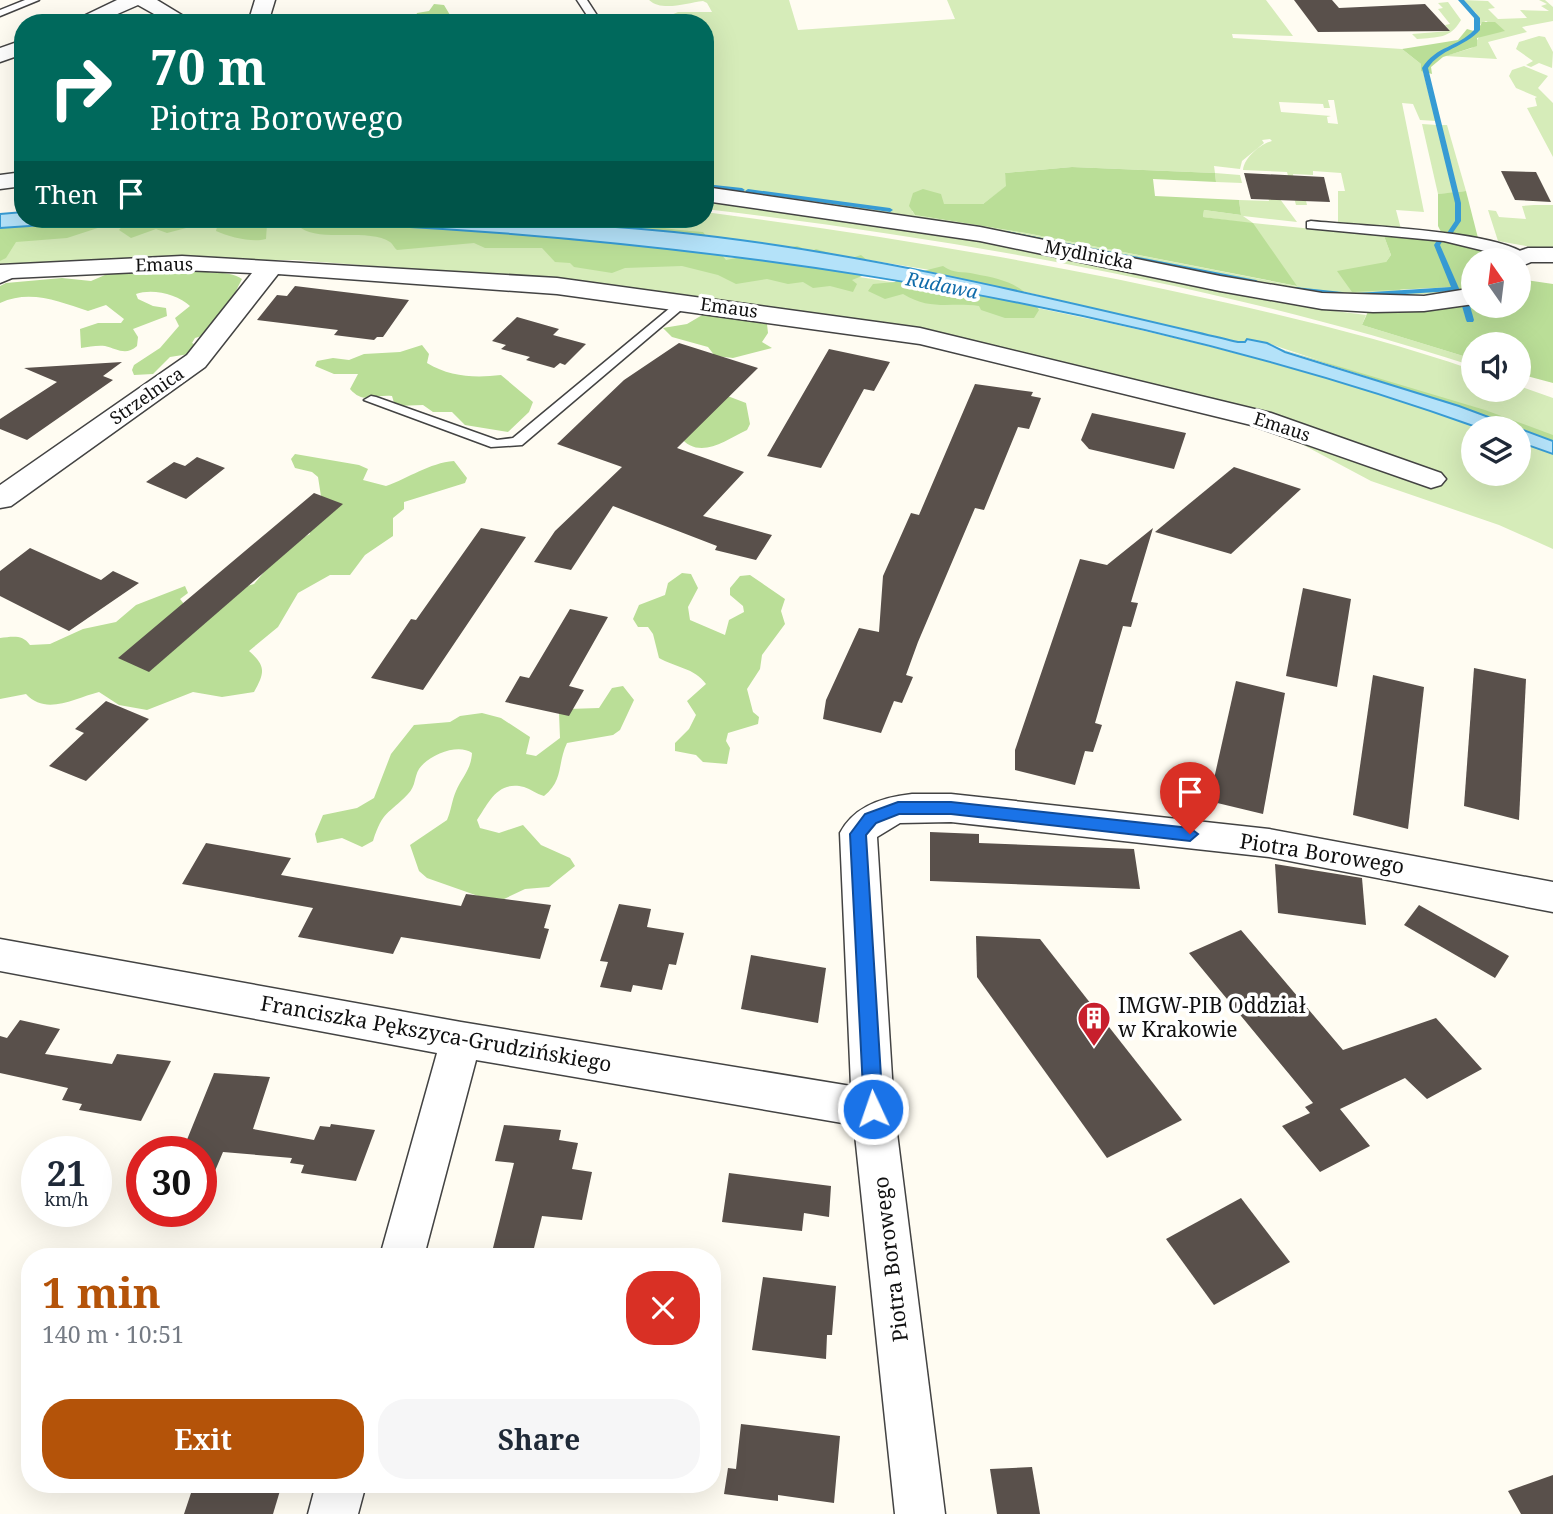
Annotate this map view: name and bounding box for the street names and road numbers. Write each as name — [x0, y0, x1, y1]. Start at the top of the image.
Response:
street label: Mydlnicka — [1042, 234, 1136, 274]
street label: Emaus — [135, 251, 193, 277]
street label: Emaus — [699, 291, 759, 323]
street label: Strzelnica — [105, 361, 188, 429]
street label: Emaus — [1251, 406, 1314, 446]
street label: Piotra Borowego — [1238, 826, 1406, 880]
street label: Franciszka Pększyca-Grudzińskiego — [258, 988, 614, 1078]
street label: Piotra Borowego — [866, 1175, 914, 1343]

